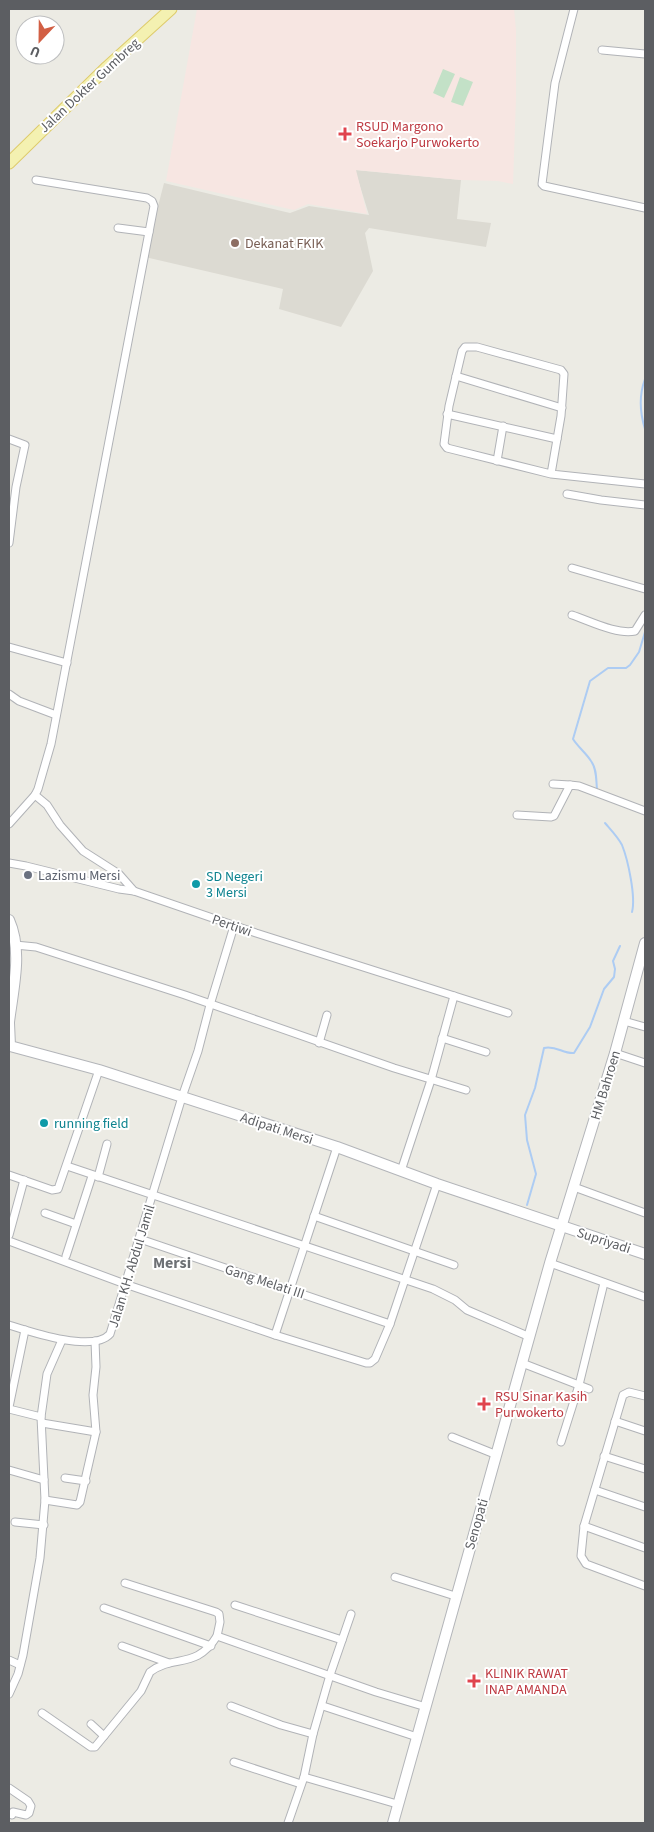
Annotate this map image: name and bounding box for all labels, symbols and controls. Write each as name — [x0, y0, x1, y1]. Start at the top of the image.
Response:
north arrow — [15, 15, 65, 65]
street label: Jalan Dokter Gumbreg — [35, 34, 144, 138]
text: U — [27, 40, 44, 62]
place label: RSUD Margono Soekarjo Purwokerto — [356, 117, 479, 153]
marker: RSUD Margono Soekarjo Purwokerto — [338, 127, 352, 141]
place label: Dekanat FKIK — [245, 234, 324, 254]
marker: Dekanat FKIK — [229, 237, 241, 249]
place label: Lazismu Mersi — [38, 866, 120, 886]
place label: SD Negeri 3 Mersi — [206, 867, 263, 903]
marker: Lazismu Mersi — [22, 869, 34, 881]
marker: SD Negeri 3 Mersi — [190, 878, 202, 890]
street label: Pertiwi — [209, 910, 254, 942]
street label: HM Bahroen — [586, 1048, 626, 1123]
street label: Adipati Mersi — [238, 1108, 316, 1150]
place label: running field — [54, 1114, 129, 1134]
marker: running field — [38, 1117, 50, 1129]
street label: Jalan KH. Abdul Jamil — [104, 1202, 160, 1330]
street label: Supriyadi — [574, 1223, 633, 1259]
district label: Mersi — [153, 1252, 191, 1274]
street label: Gang Melati III — [222, 1260, 307, 1304]
place label: RSU Sinar Kasih Purwokerto — [495, 1387, 587, 1423]
marker: RSU Sinar Kasih Purwokerto — [477, 1397, 491, 1411]
street label: Senopati — [460, 1496, 494, 1552]
place label: KLINIK RAWAT INAP AMANDA — [485, 1664, 569, 1700]
marker: KLINIK RAWAT INAP AMANDA — [467, 1674, 481, 1688]

